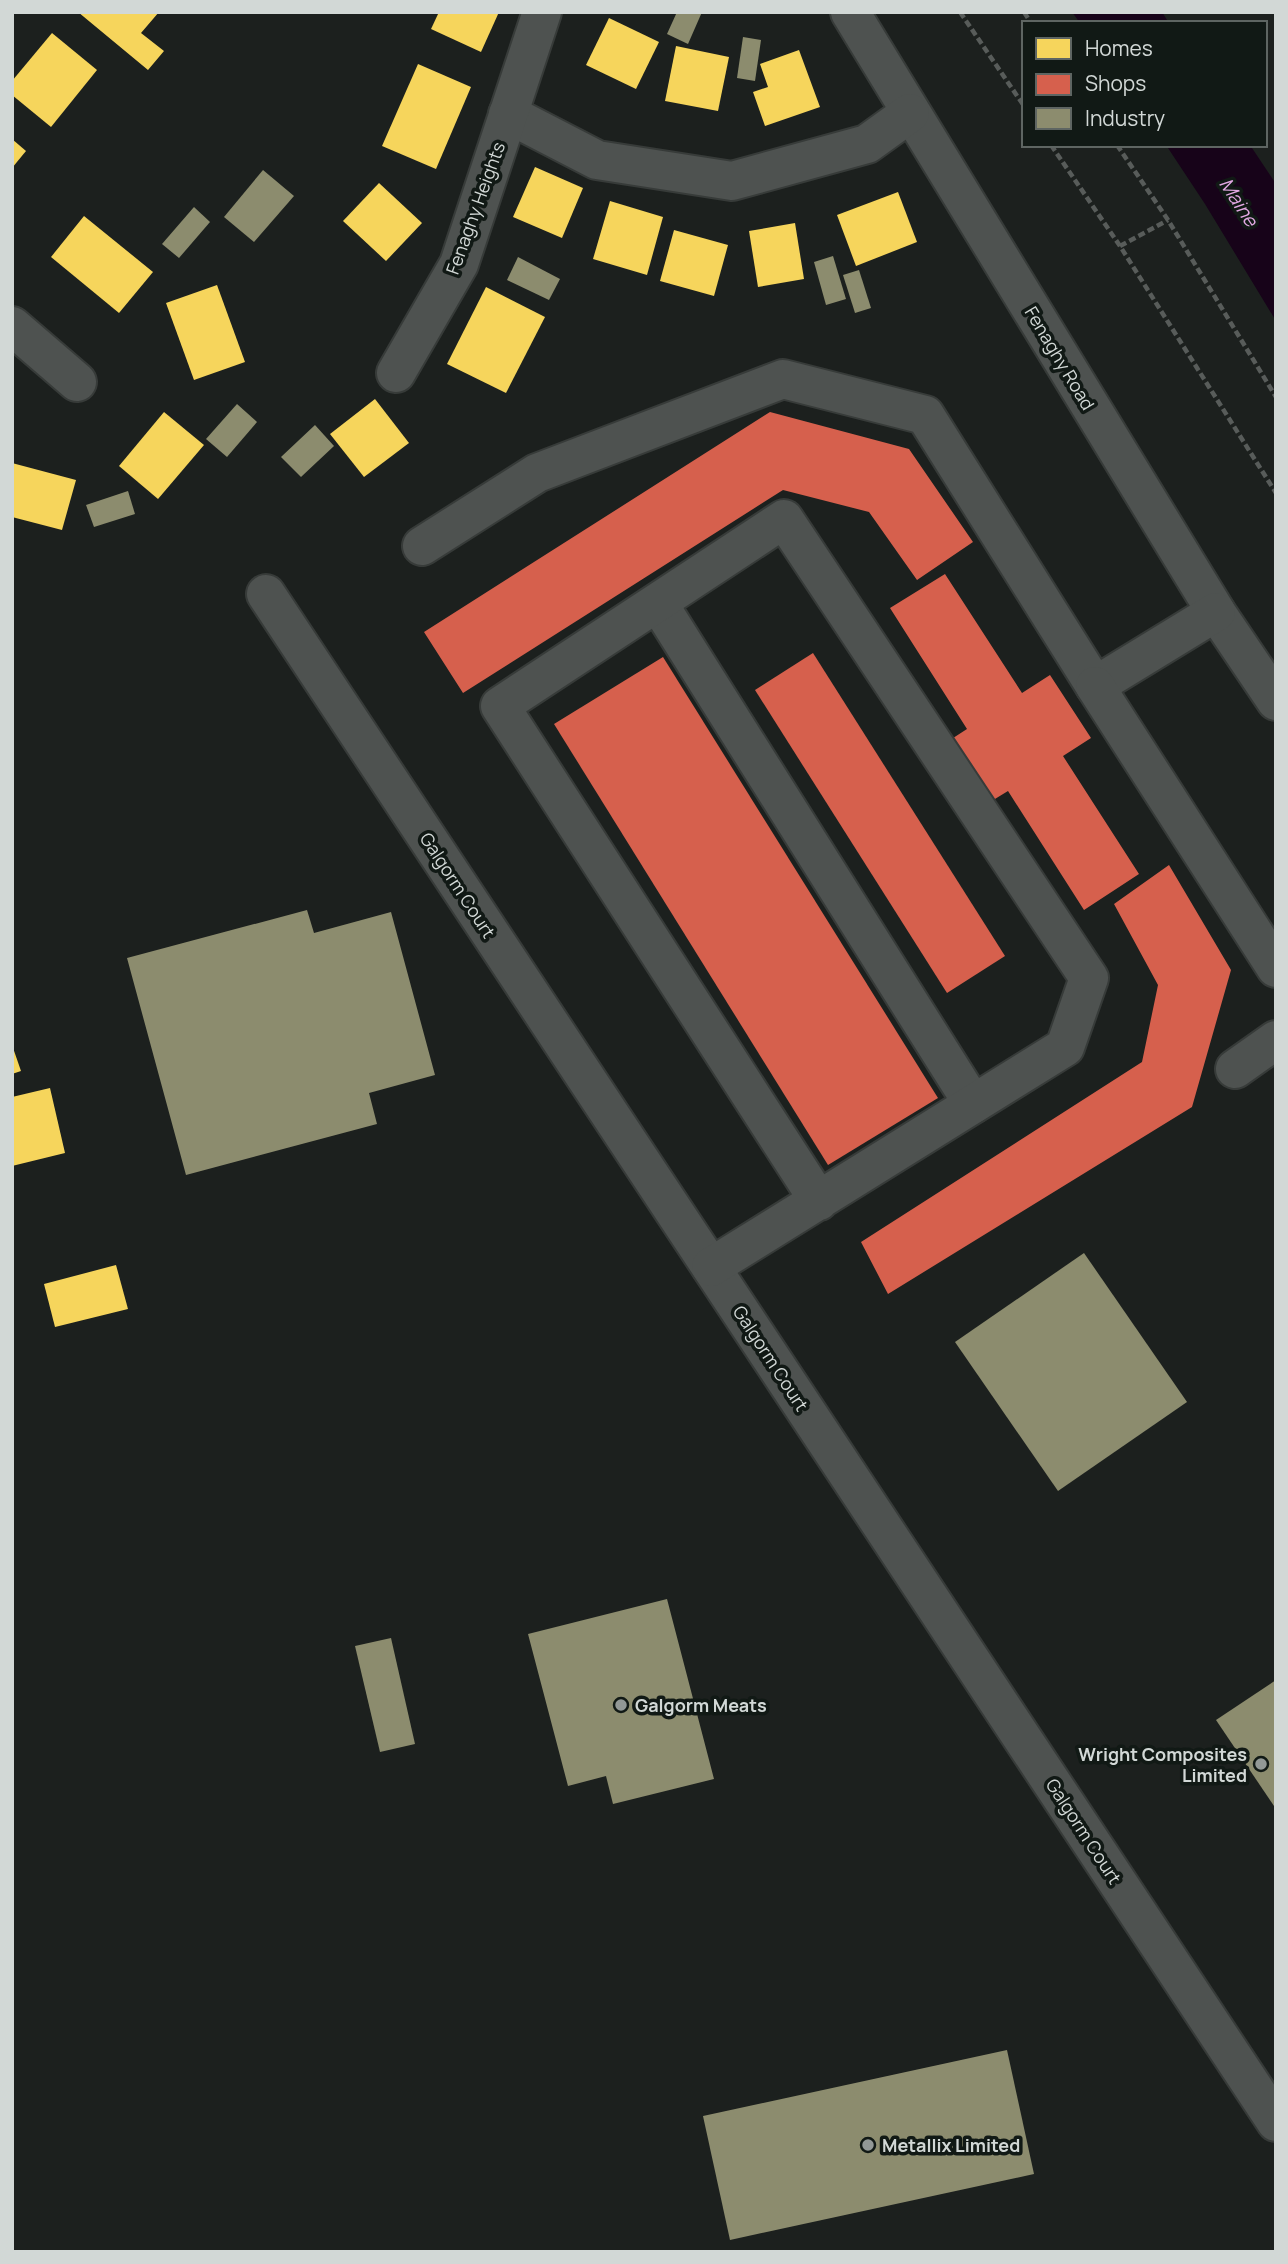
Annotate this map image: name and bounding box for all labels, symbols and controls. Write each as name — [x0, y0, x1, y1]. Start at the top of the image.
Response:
legend — [1022, 21, 1267, 147]
text: Homes — [1085, 34, 1153, 62]
text: Shops — [1085, 69, 1146, 97]
text: Industry — [1085, 104, 1165, 132]
street label: Fenaghy Heights — [440, 138, 510, 278]
water label: Maine — [1214, 173, 1265, 233]
street label: Fenaghy Road — [1020, 302, 1100, 414]
street label: Galgorm Court — [415, 828, 501, 942]
street label: Galgorm Court — [728, 1301, 814, 1415]
place label: Galgorm Meats — [635, 1693, 767, 1717]
marker: Galgorm Meats — [613, 1697, 629, 1713]
place label: Wright Composites Limited — [1078, 1742, 1247, 1787]
marker: Wright Composites Limited — [1253, 1756, 1269, 1772]
street label: Galgorm Court — [1041, 1774, 1127, 1888]
place label: Metallix Limited — [882, 2133, 1020, 2157]
marker: Metallix Limited — [860, 2137, 876, 2153]

